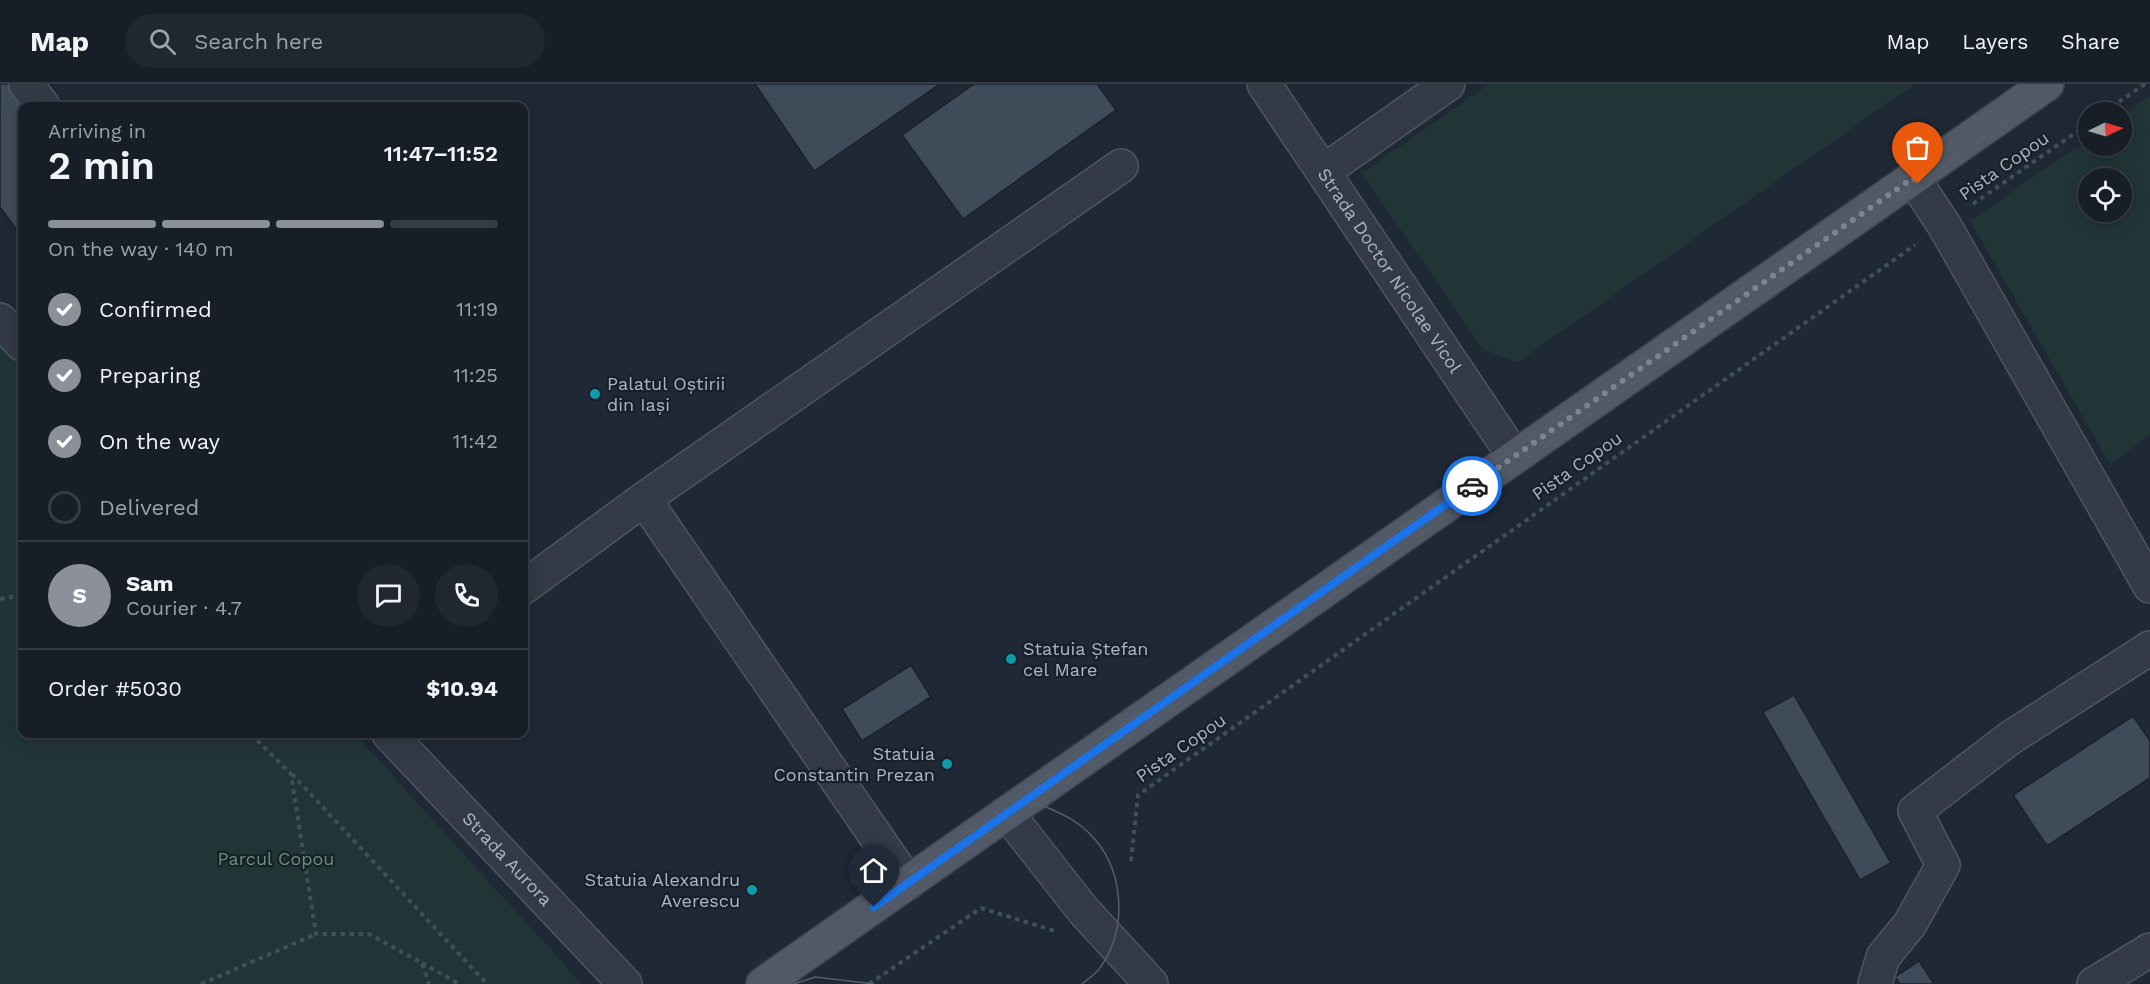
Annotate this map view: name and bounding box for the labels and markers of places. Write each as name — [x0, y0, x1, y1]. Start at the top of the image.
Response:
pin — [1892, 122, 1943, 184]
place label: Palatul Oștirii din Iași — [607, 373, 725, 415]
marker: Palatul Oștirii din Iași — [588, 387, 602, 401]
place label: Statuia Ștefan cel Mare — [1023, 638, 1149, 680]
marker: Statuia Ștefan cel Mare — [1004, 652, 1018, 666]
place label: Statuia Constantin Prezan — [774, 743, 935, 785]
marker: Statuia Constantin Prezan — [940, 757, 954, 771]
pin — [848, 845, 899, 907]
place label: Statuia Alexandru Averescu — [585, 869, 740, 911]
marker: Statuia Alexandru Averescu — [745, 883, 759, 897]

